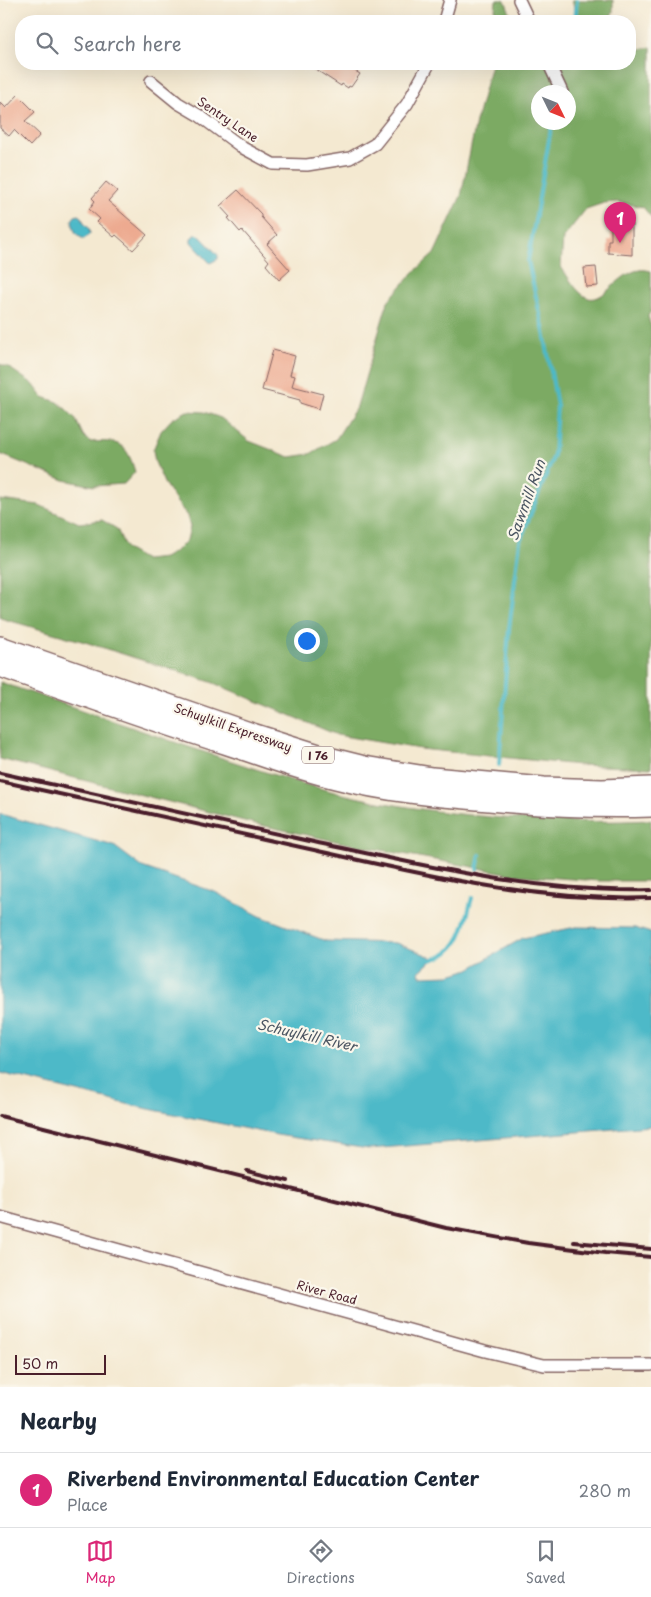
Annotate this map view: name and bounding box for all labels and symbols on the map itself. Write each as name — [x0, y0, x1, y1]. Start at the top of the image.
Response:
north arrow — [531, 85, 576, 130]
street label: Sentry Lane — [194, 92, 262, 146]
pin: 1 — [604, 202, 636, 243]
water label: Sawmill Run — [502, 456, 551, 543]
your location — [294, 628, 320, 654]
street label: Schuylkill Expressway — [172, 698, 294, 756]
road number: I 76 — [302, 746, 334, 764]
water label: Schuylkill River — [255, 1013, 360, 1057]
street label: River Road — [295, 1275, 359, 1309]
scale bar — [15, 1352, 106, 1375]

